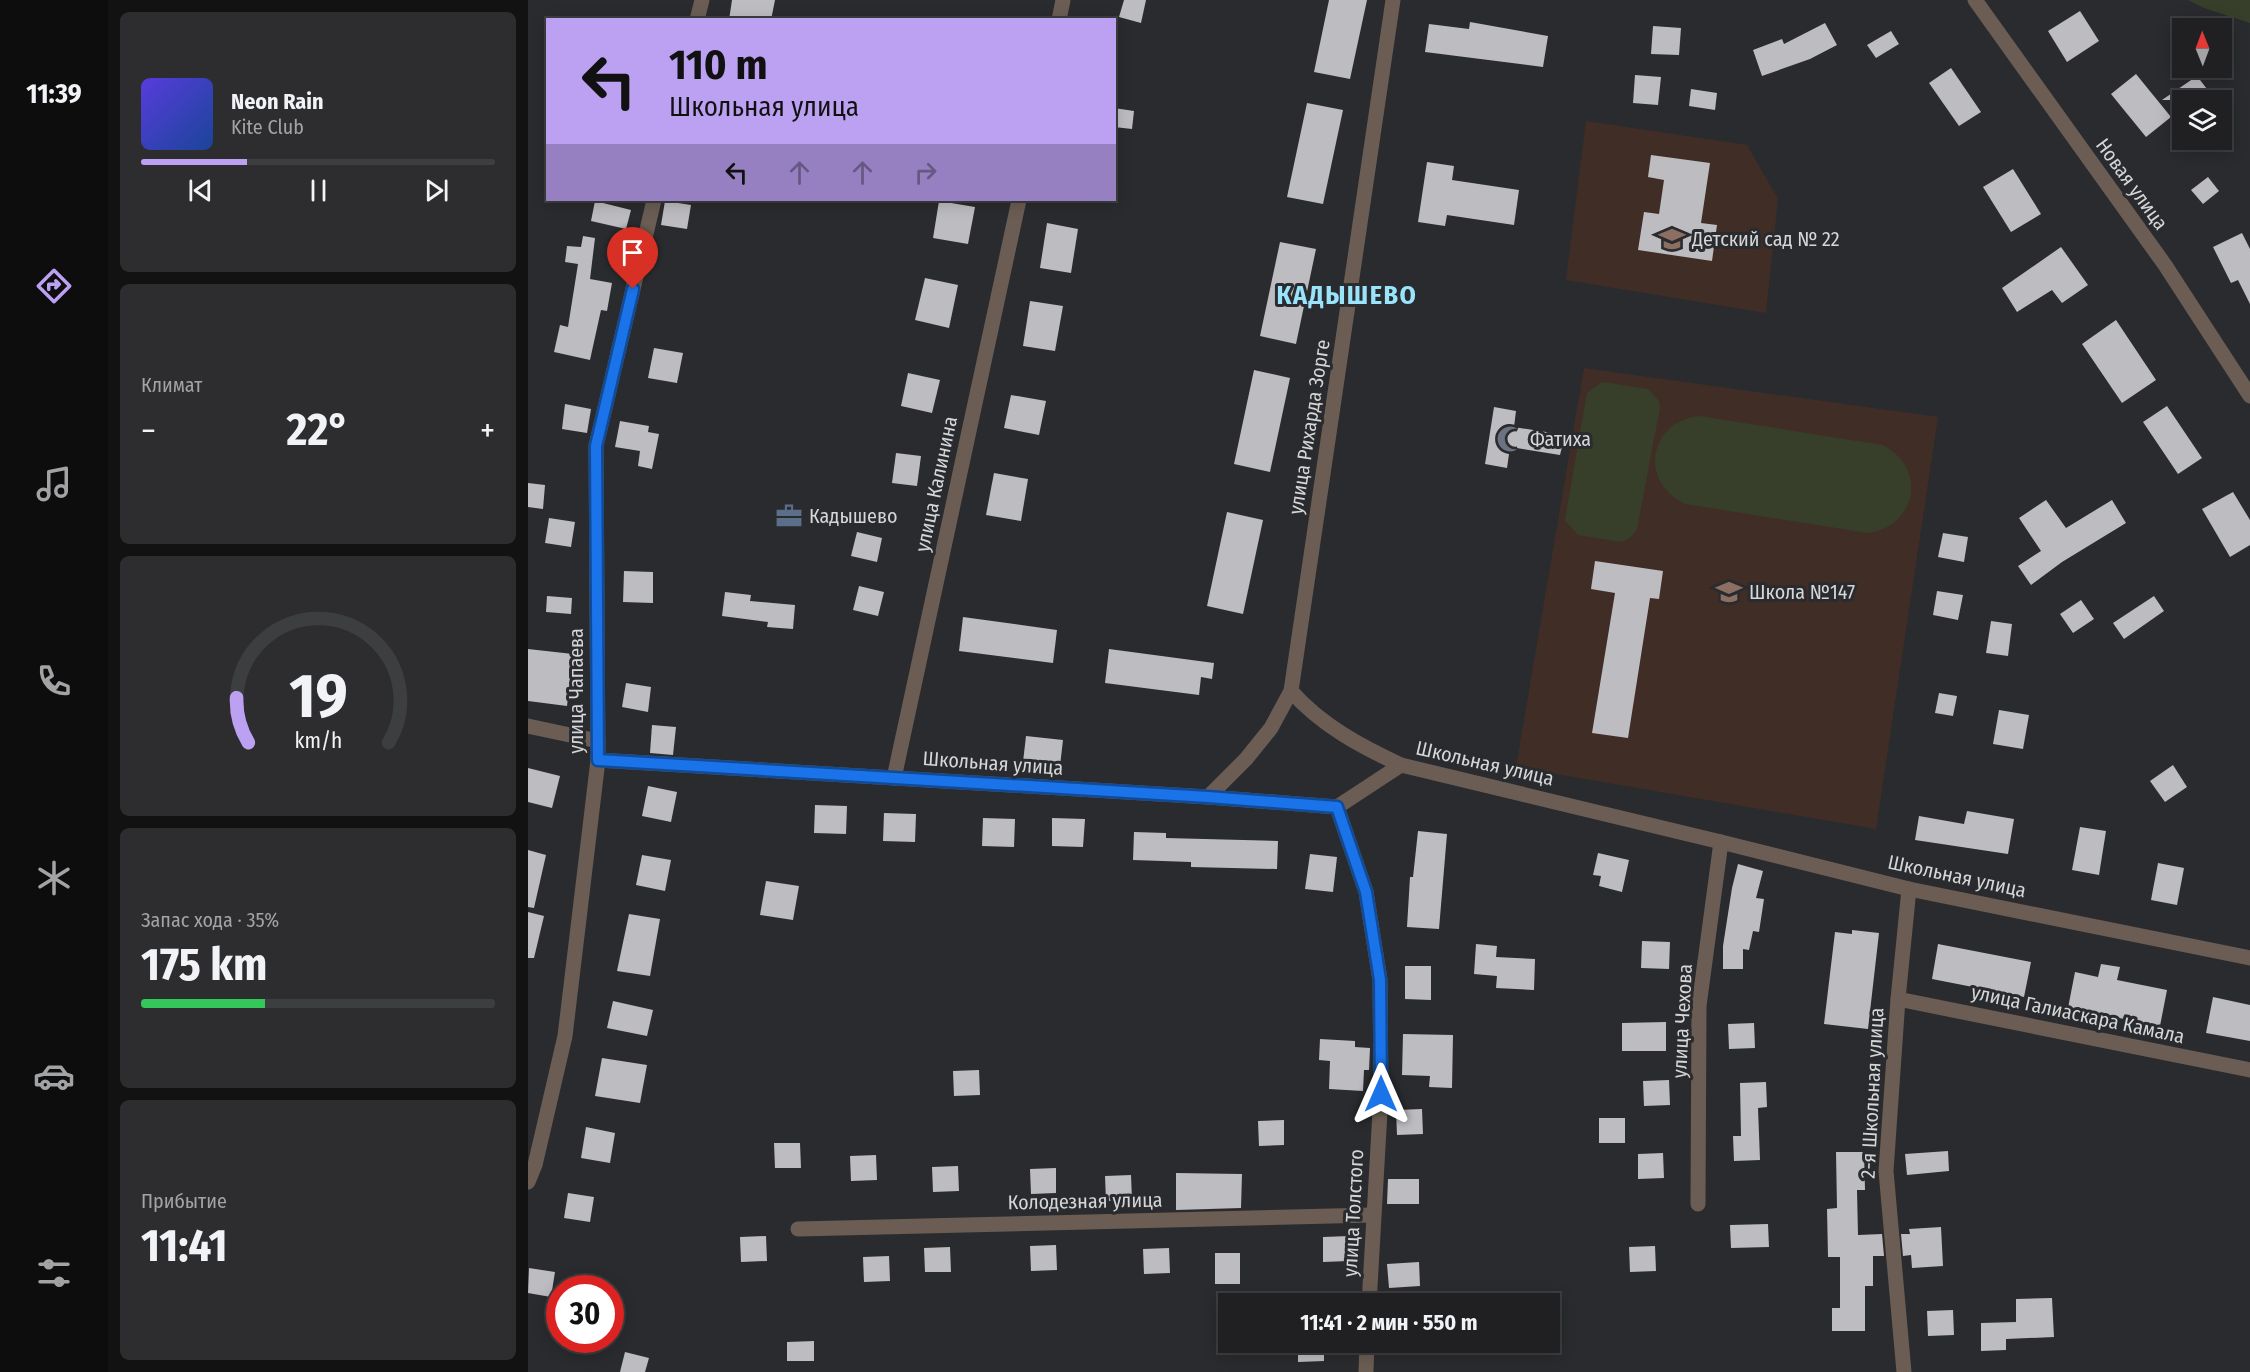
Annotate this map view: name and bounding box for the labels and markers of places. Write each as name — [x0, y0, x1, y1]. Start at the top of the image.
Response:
school or university icon: Детский сад № 22 — [1657, 224, 1687, 254]
pin — [607, 227, 658, 289]
place label: Детский сад № 22 — [1691, 227, 1840, 251]
mosque icon: Фатиха — [1495, 424, 1525, 454]
place label: Фатиха — [1530, 427, 1591, 451]
office icon: Кадышево — [774, 501, 804, 531]
place label: Кадышево — [809, 504, 897, 528]
school or university icon: Школа №147 — [1714, 577, 1744, 607]
place label: Школа №147 — [1749, 580, 1855, 604]

